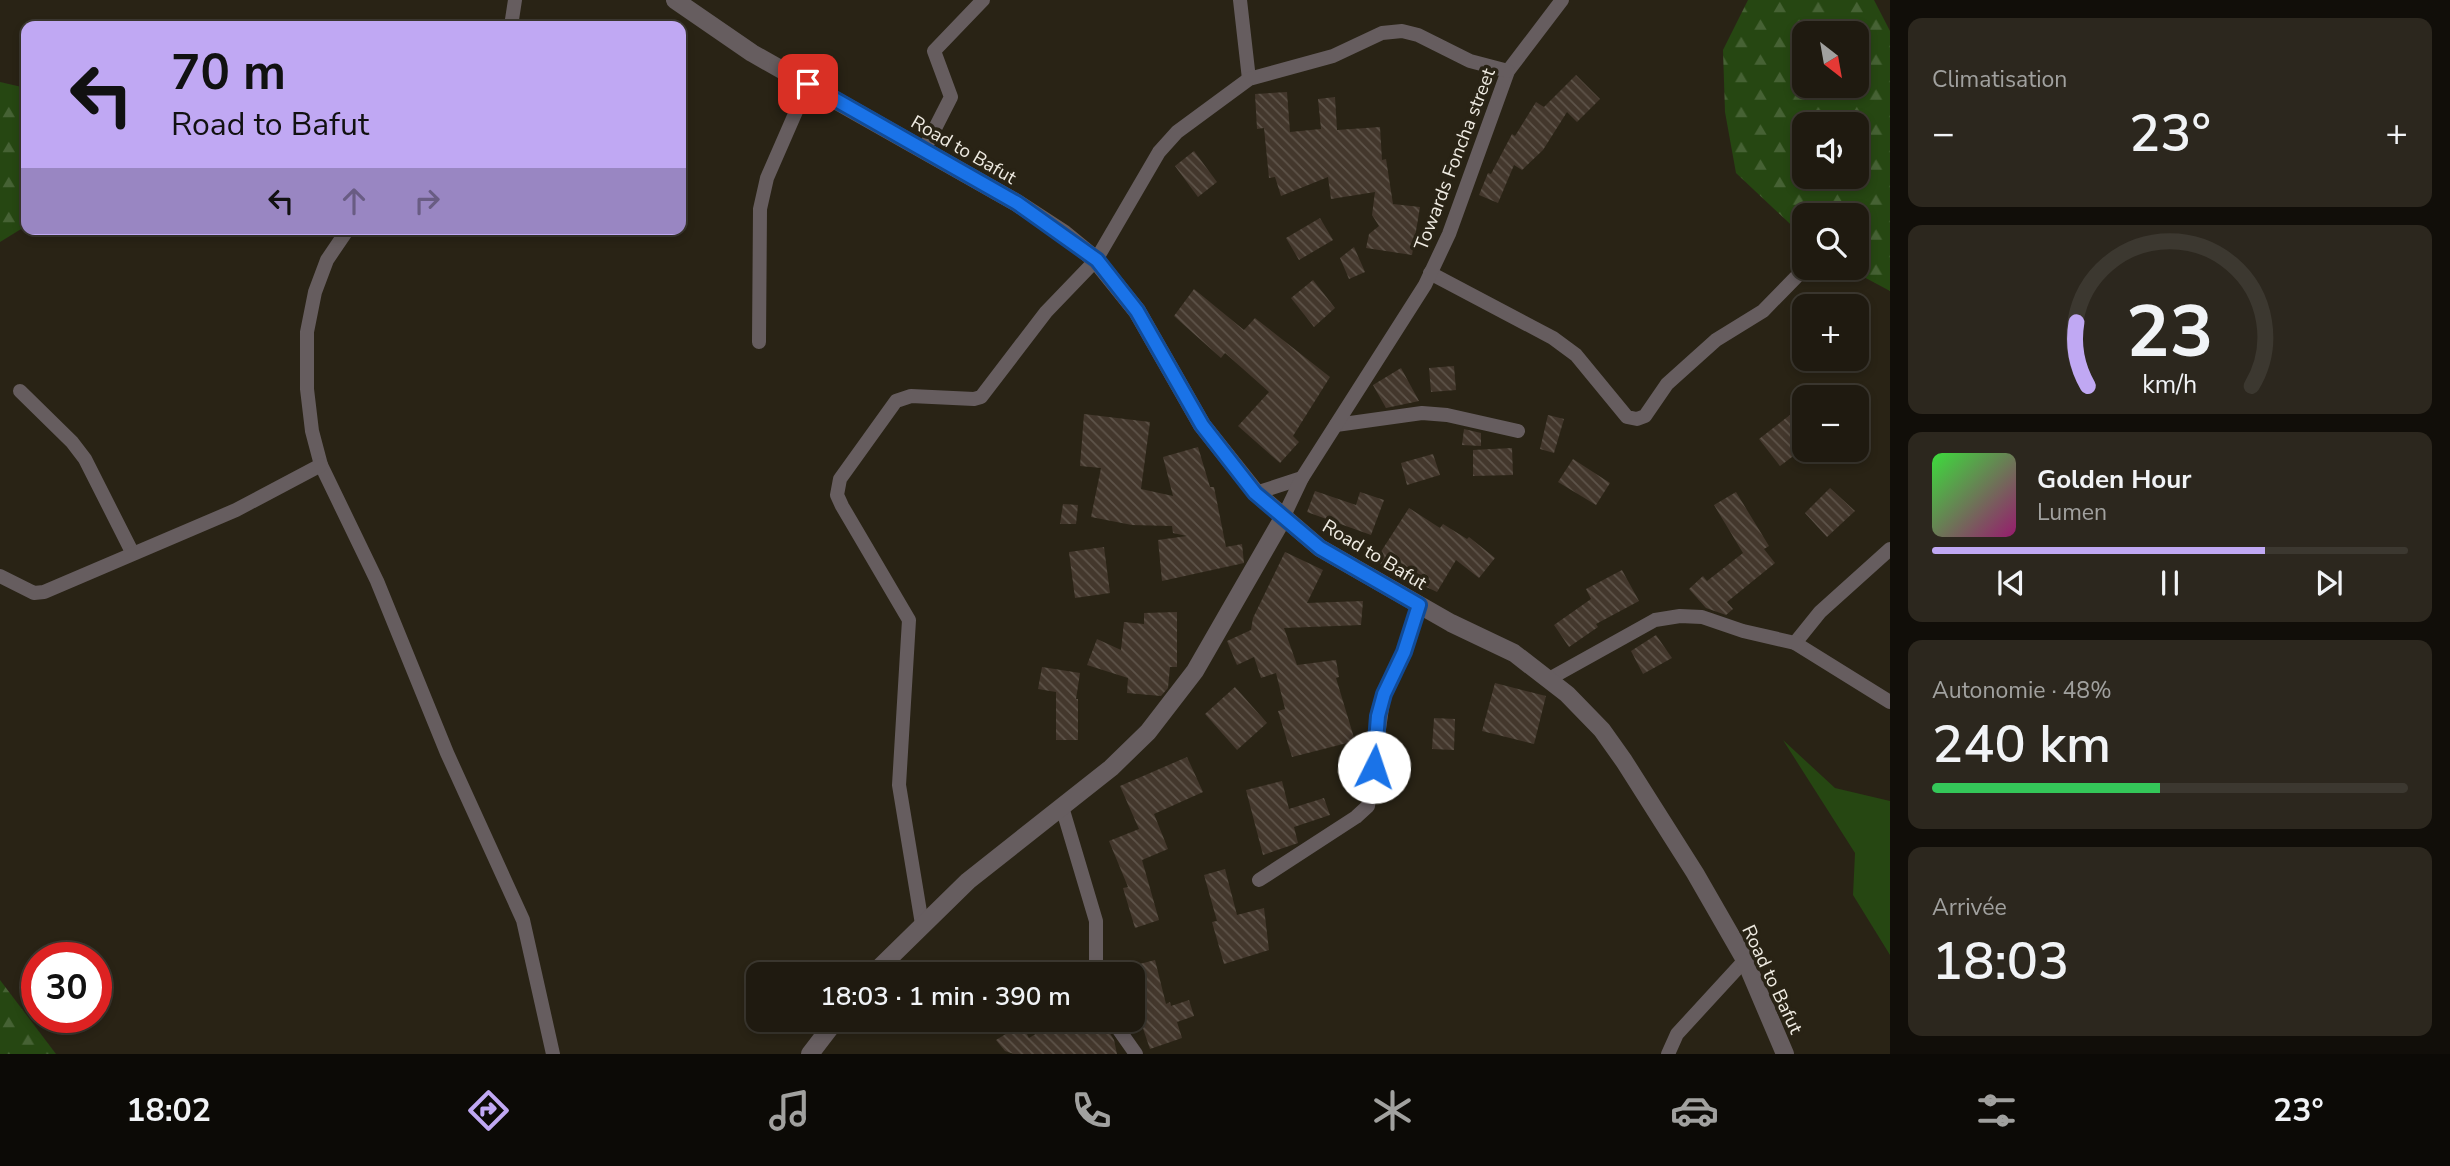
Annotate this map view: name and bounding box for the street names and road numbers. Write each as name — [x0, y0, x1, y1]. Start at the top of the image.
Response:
street label: Towards Foncha street — [1408, 64, 1502, 254]
street label: Road to Bafut — [906, 109, 1021, 191]
street label: Road to Bafut — [1317, 513, 1432, 596]
street label: Road to Bafut — [1735, 921, 1809, 1039]

